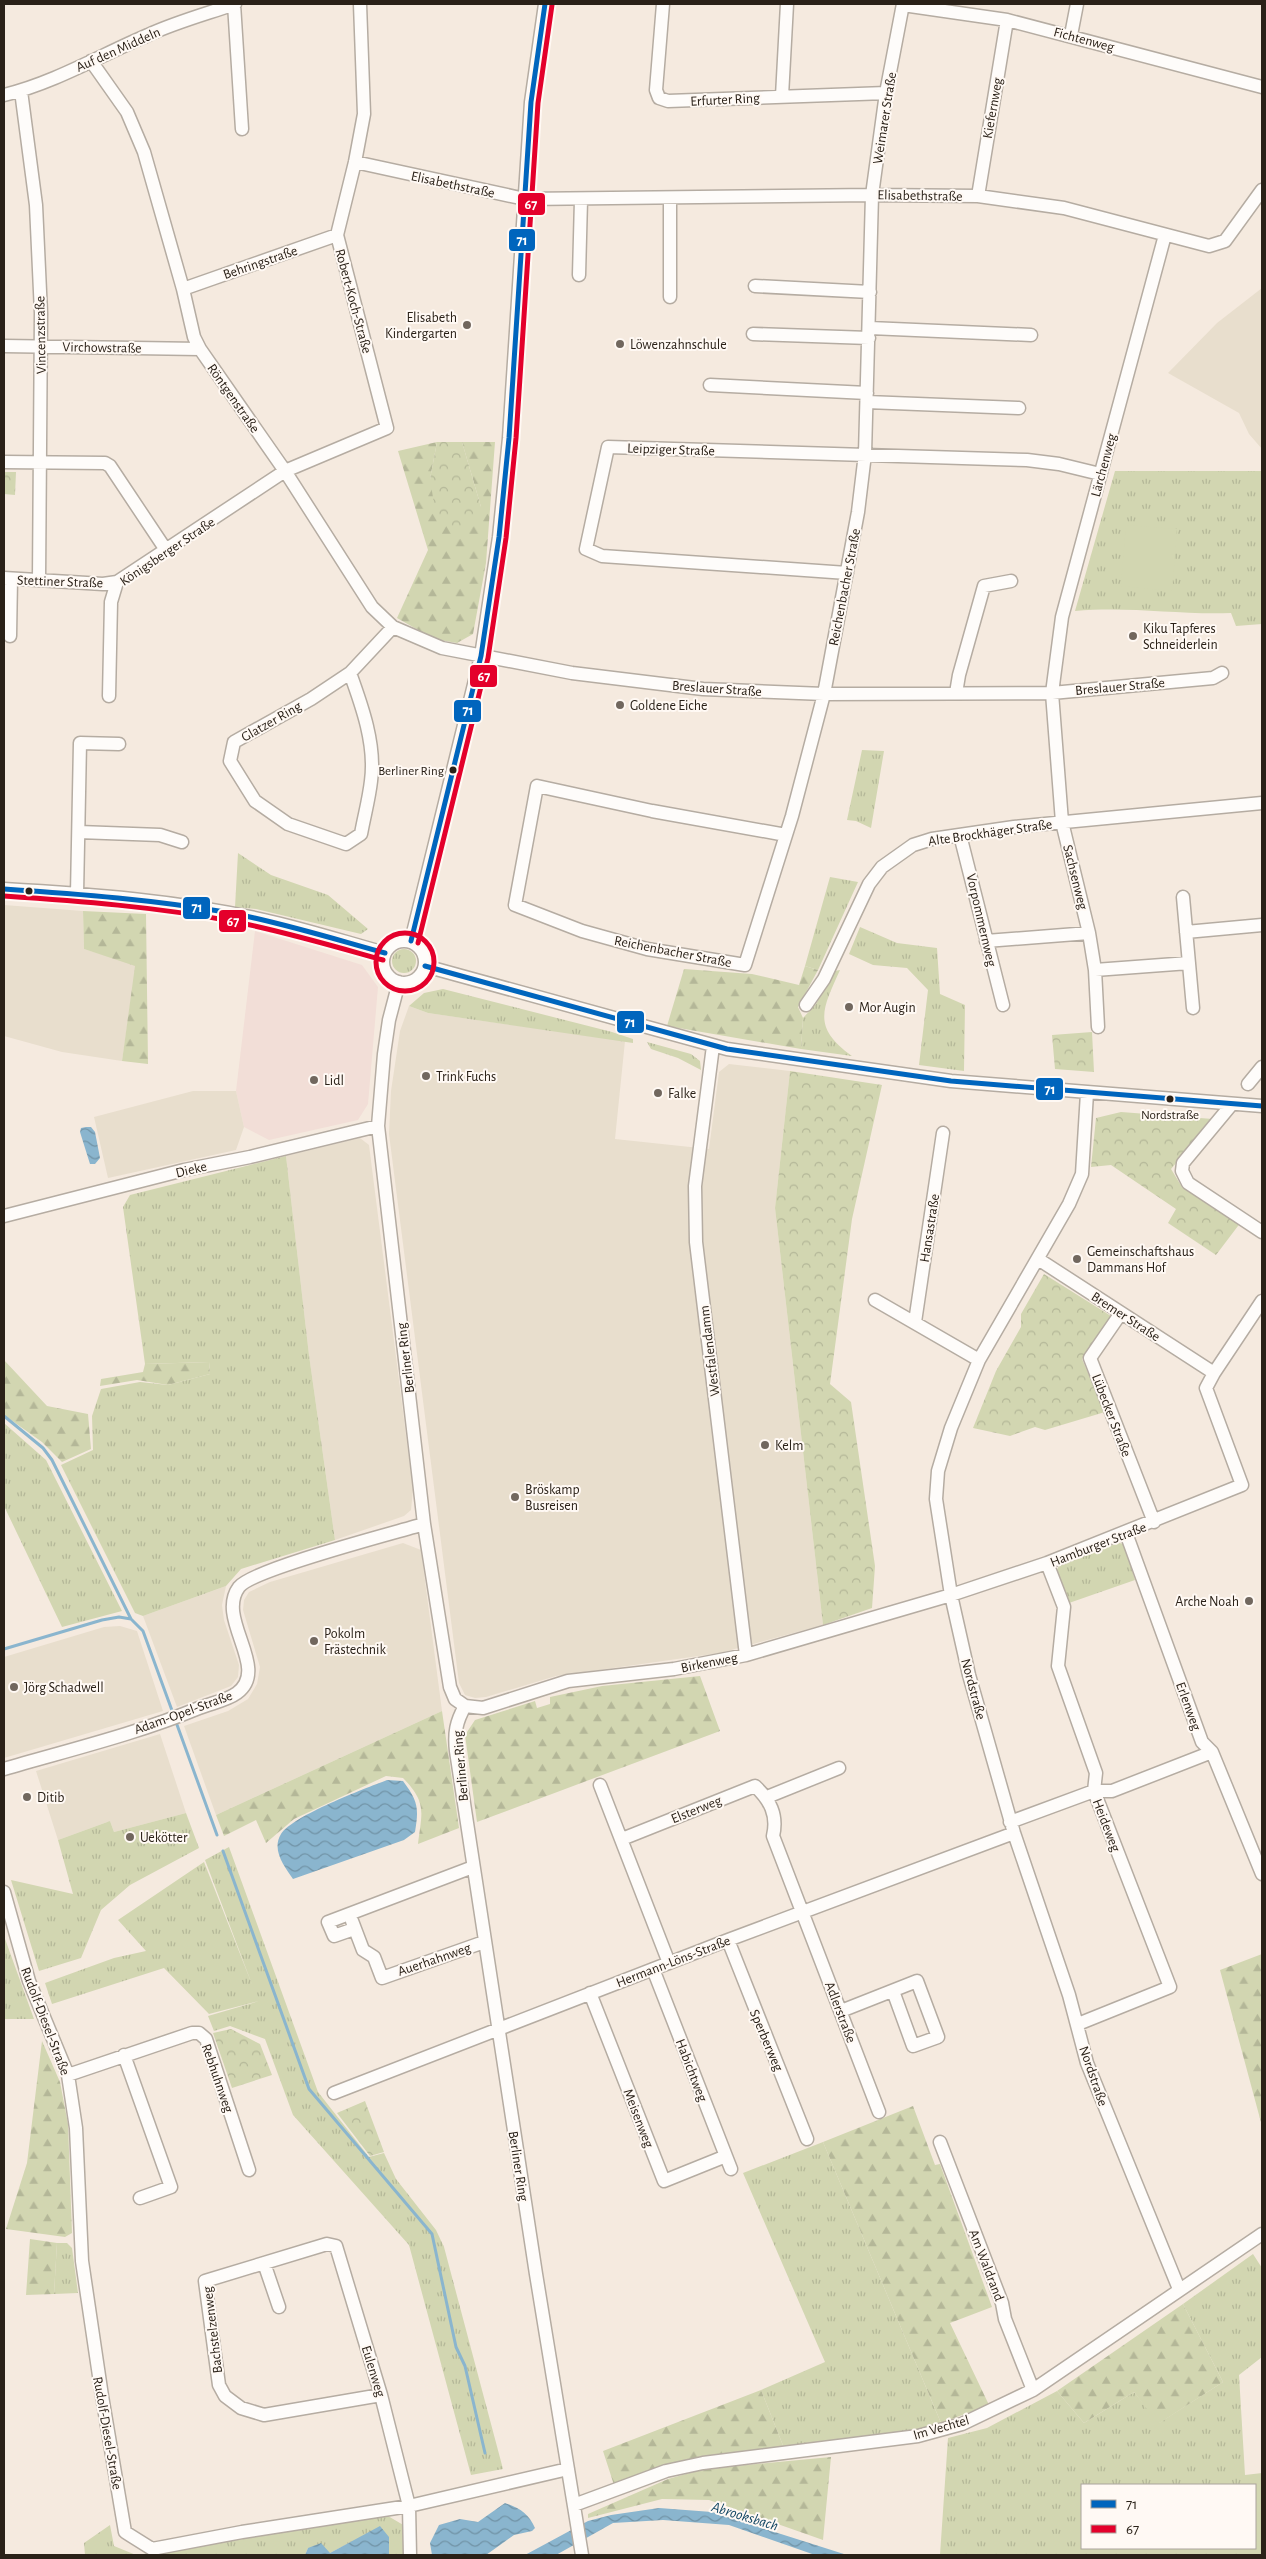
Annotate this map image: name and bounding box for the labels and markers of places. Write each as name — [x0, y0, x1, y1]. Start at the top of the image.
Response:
place label: Elisabeth Kindergarten — [385, 311, 457, 341]
marker: Elisabeth Kindergarten — [461, 319, 473, 331]
marker: Löwenzahnschule — [614, 338, 626, 350]
place label: Löwenzahnschule — [630, 338, 727, 352]
place label: Kiku Tapferes Schneiderlein — [1143, 622, 1218, 652]
marker: Kiku Tapferes Schneiderlein — [1127, 630, 1139, 642]
marker: Goldene Eiche — [614, 699, 626, 711]
place label: Goldene Eiche — [630, 699, 707, 713]
place label: Berliner Ring — [378, 765, 445, 778]
marker: Berliner Ring — [448, 765, 458, 775]
unlabelled marker — [24, 886, 34, 896]
marker: Mor Augin — [843, 1001, 855, 1013]
place label: Mor Augin — [859, 1001, 916, 1015]
marker: Trink Fuchs — [420, 1070, 432, 1082]
place label: Trink Fuchs — [436, 1070, 496, 1084]
marker: Lidl — [308, 1074, 320, 1086]
place label: Lidl — [324, 1074, 344, 1088]
marker: Falke — [652, 1087, 664, 1099]
place label: Falke — [668, 1087, 696, 1101]
marker: Nordstraße — [1165, 1094, 1175, 1104]
place label: Nordstraße — [1141, 1109, 1199, 1122]
place label: Gemeinschaftshaus Dammans Hof — [1087, 1245, 1194, 1275]
marker: Gemeinschaftshaus Dammans Hof — [1071, 1253, 1083, 1265]
marker: Kelm — [759, 1439, 771, 1451]
place label: Kelm — [775, 1439, 803, 1453]
place label: Bröskamp Busreisen — [525, 1483, 580, 1513]
marker: Bröskamp Busreisen — [509, 1491, 521, 1503]
place label: Arche Noah — [1175, 1595, 1239, 1609]
marker: Arche Noah — [1243, 1595, 1255, 1607]
place label: Pokolm Frästechnik — [324, 1627, 386, 1657]
marker: Pokolm Frästechnik — [308, 1635, 320, 1647]
marker: Jörg Schadwell — [8, 1681, 20, 1693]
place label: Jörg Schadwell — [24, 1681, 104, 1695]
marker: Ditib — [21, 1791, 33, 1803]
place label: Ditib — [37, 1791, 64, 1805]
marker: Uekötter — [124, 1831, 136, 1843]
place label: Uekötter — [140, 1831, 188, 1845]

